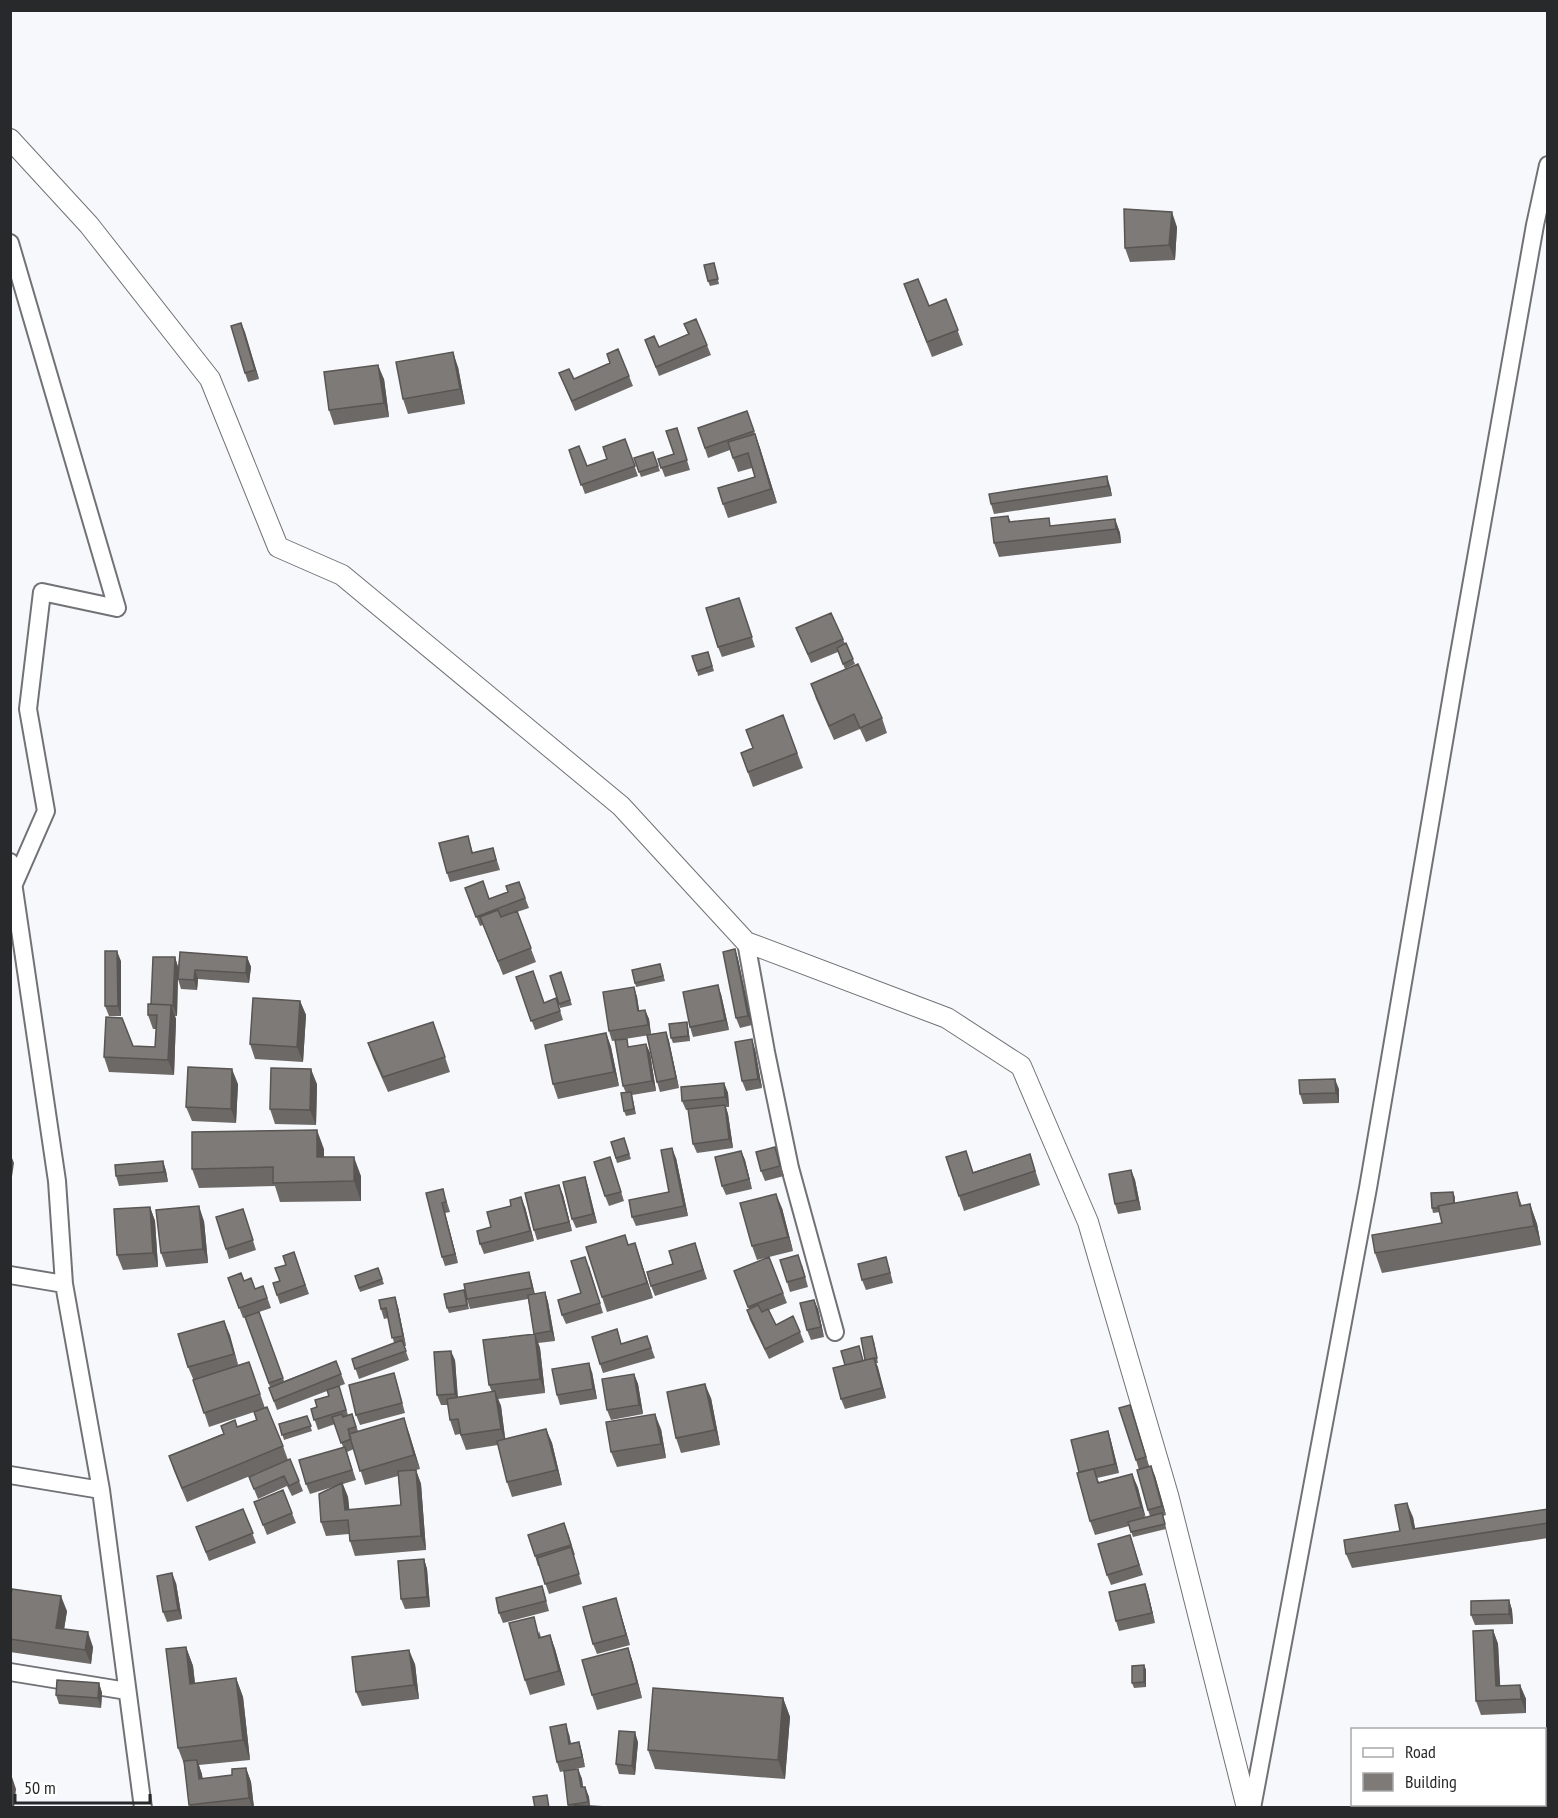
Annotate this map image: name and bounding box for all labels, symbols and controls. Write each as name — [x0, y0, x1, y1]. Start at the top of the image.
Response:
legend — [1351, 1728, 1546, 1806]
text: Road — [1405, 1740, 1436, 1763]
scale bar — [15, 1767, 150, 1805]
text: Building — [1405, 1770, 1457, 1793]
text: 50 m — [24, 1776, 56, 1799]

